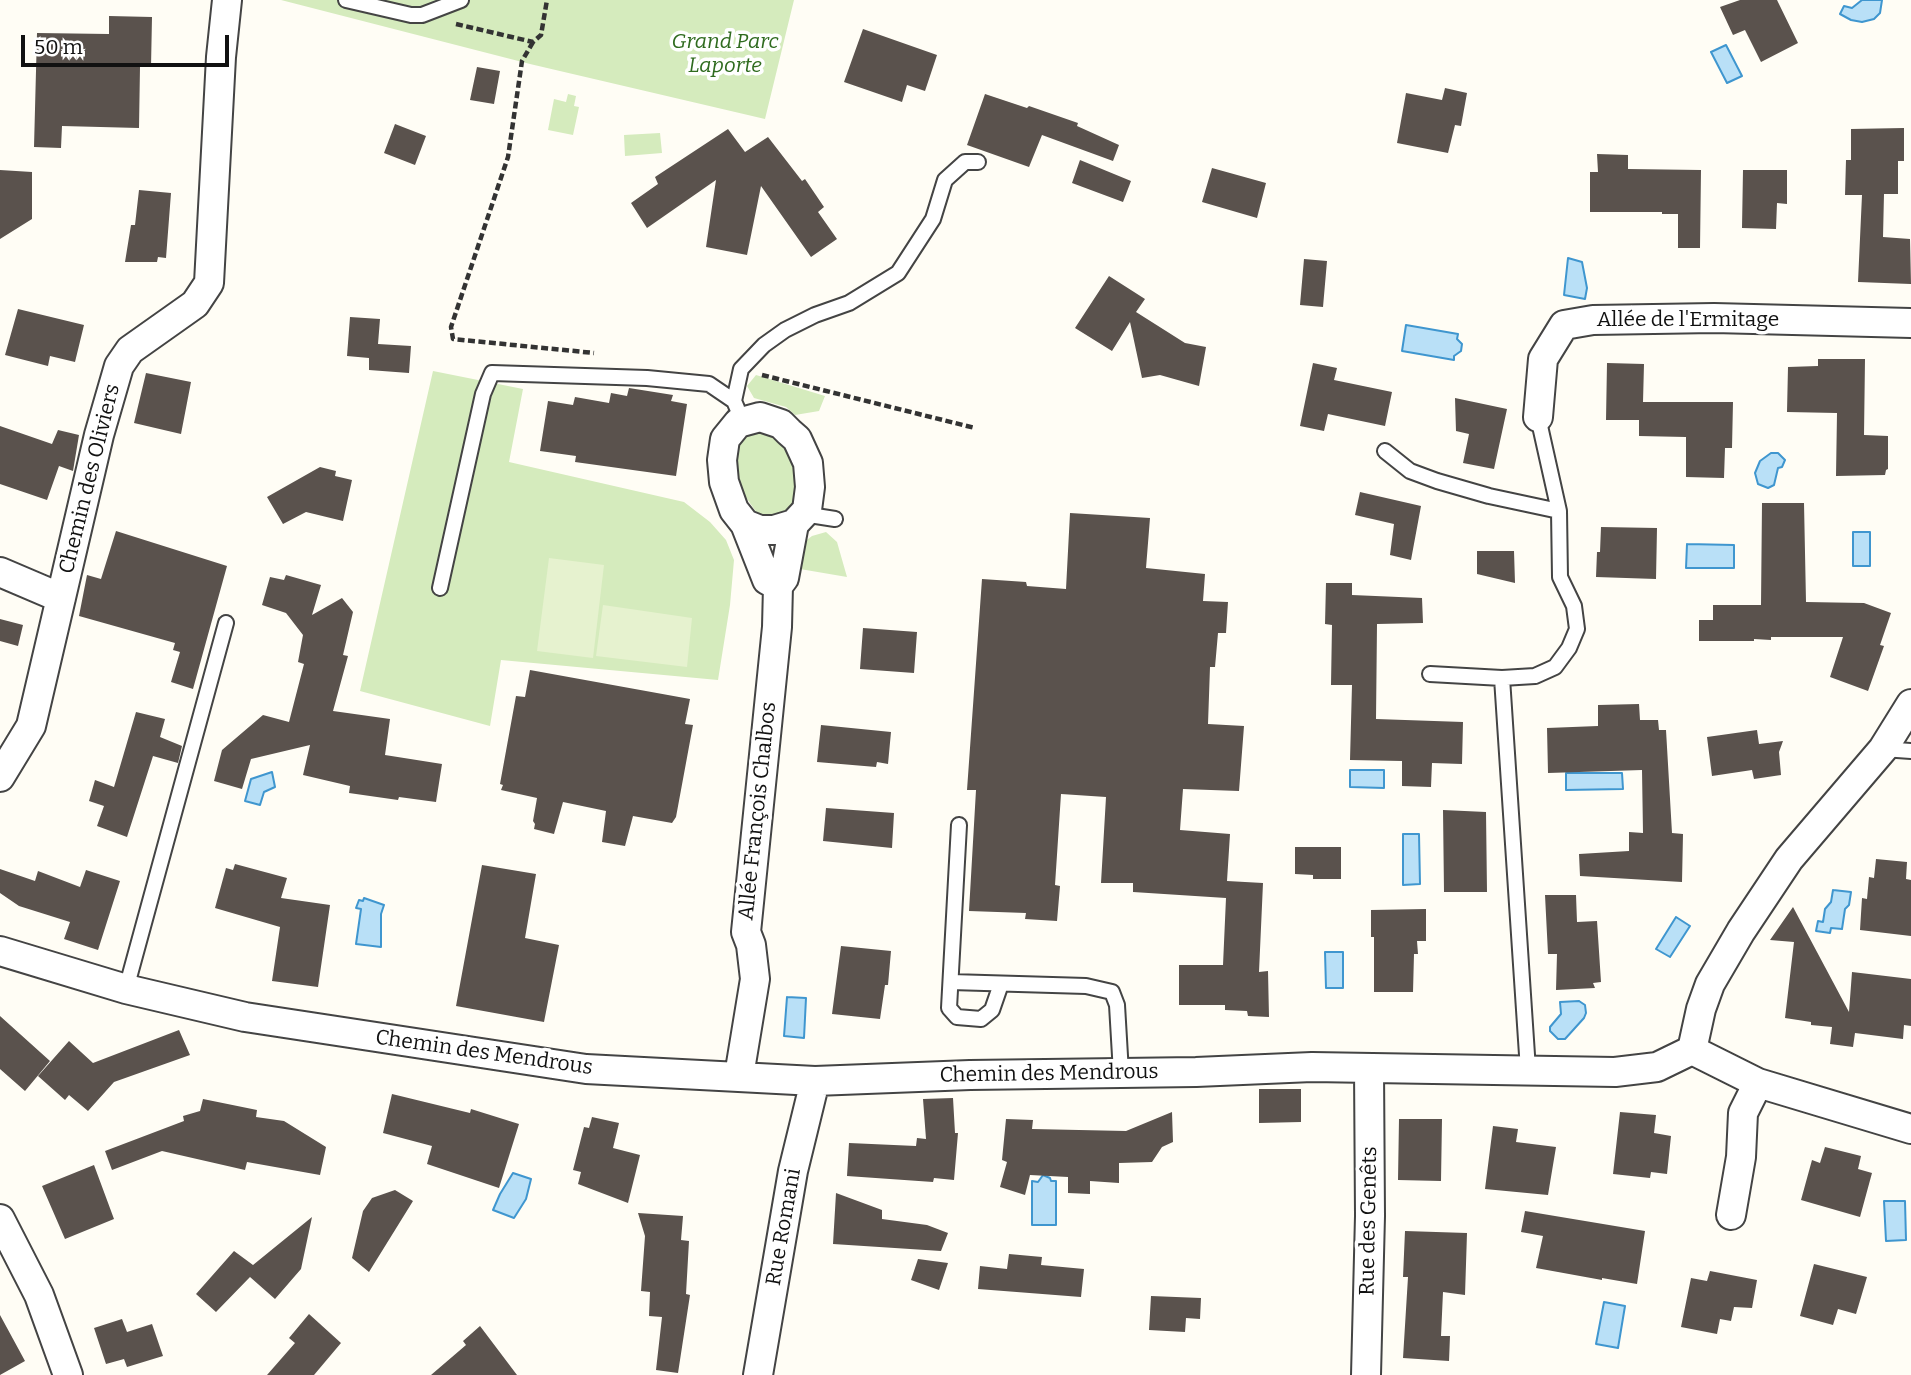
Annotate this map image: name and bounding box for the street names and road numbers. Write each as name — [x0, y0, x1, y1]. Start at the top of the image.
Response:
street label: Allée de l'Ermitage — [1597, 307, 1779, 333]
street label: Chemin des Oliviers — [54, 382, 126, 576]
street label: Allée François Chalbos — [734, 701, 782, 921]
street label: Chemin des Mendrous — [374, 1025, 594, 1081]
street label: Chemin des Mendrous — [939, 1059, 1159, 1089]
street label: Rue des Genêts — [1355, 1146, 1383, 1296]
street label: Rue Romani — [761, 1166, 807, 1288]

